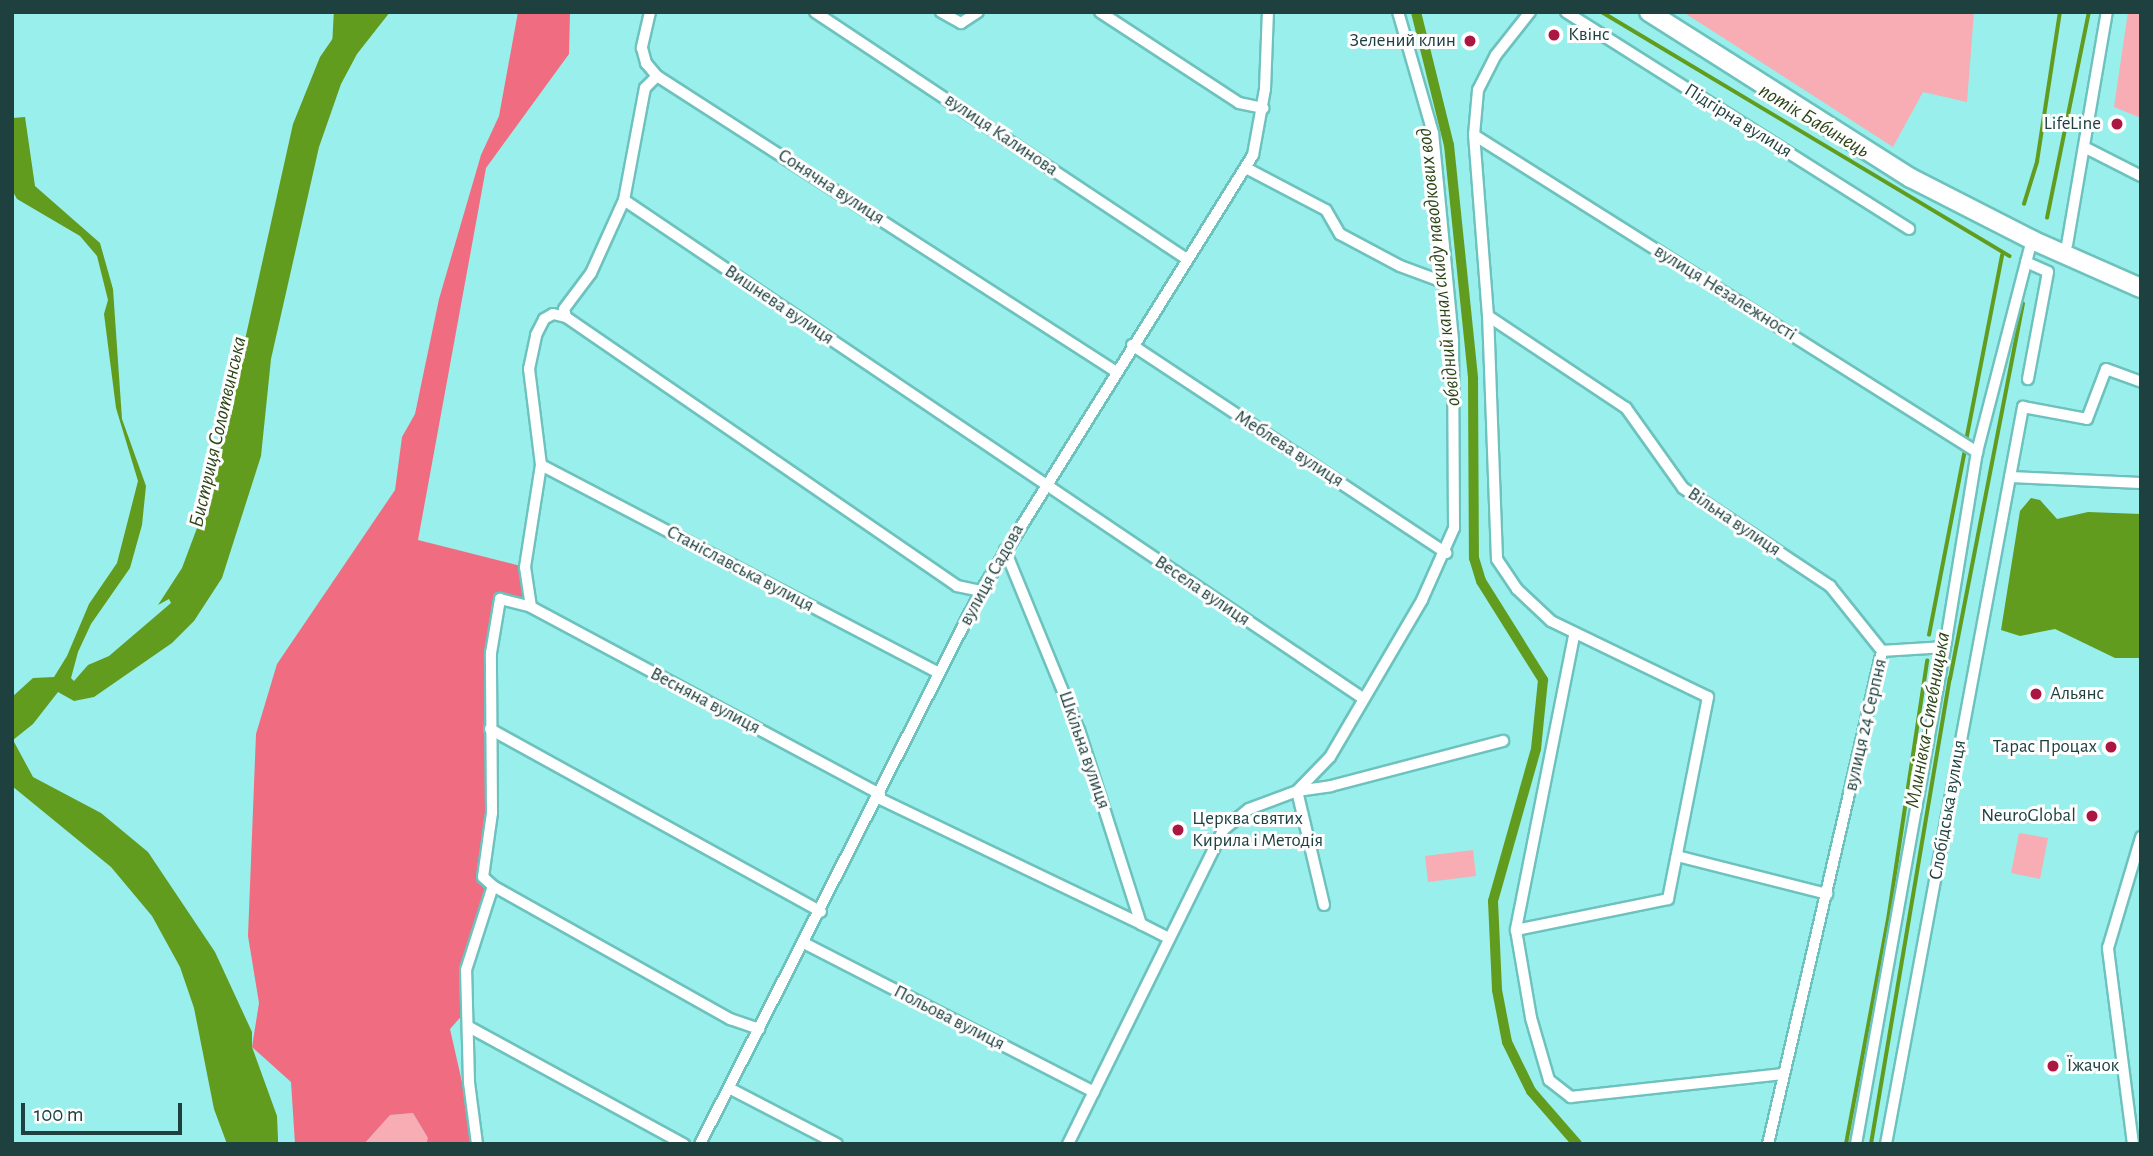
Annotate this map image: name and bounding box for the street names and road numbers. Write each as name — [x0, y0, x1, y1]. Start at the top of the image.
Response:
street label: Підгірна вулиця — [1680, 79, 1796, 163]
street label: вулиця Калинова — [940, 89, 1062, 181]
street label: Сонячна вулиця — [773, 144, 889, 230]
street label: вулиця Незалежності — [1650, 240, 1800, 346]
street label: Вишнева вулиця — [720, 260, 838, 350]
street label: Меблева вулиця — [1230, 405, 1348, 493]
street label: Вільна вулиця — [1683, 482, 1785, 562]
street label: вулиця Садова — [955, 520, 1029, 630]
street label: Станіславська вулиця — [662, 521, 818, 617]
street label: Весела вулиця — [1150, 551, 1254, 631]
street label: вулиця 24 Серпня — [1840, 657, 1892, 793]
street label: Весняна вулиця — [646, 662, 764, 740]
street label: Шкільна вулиця — [1053, 688, 1115, 812]
street label: Слобідська вулиця — [1924, 738, 1972, 882]
street label: Польова вулиця — [890, 980, 1008, 1056]

